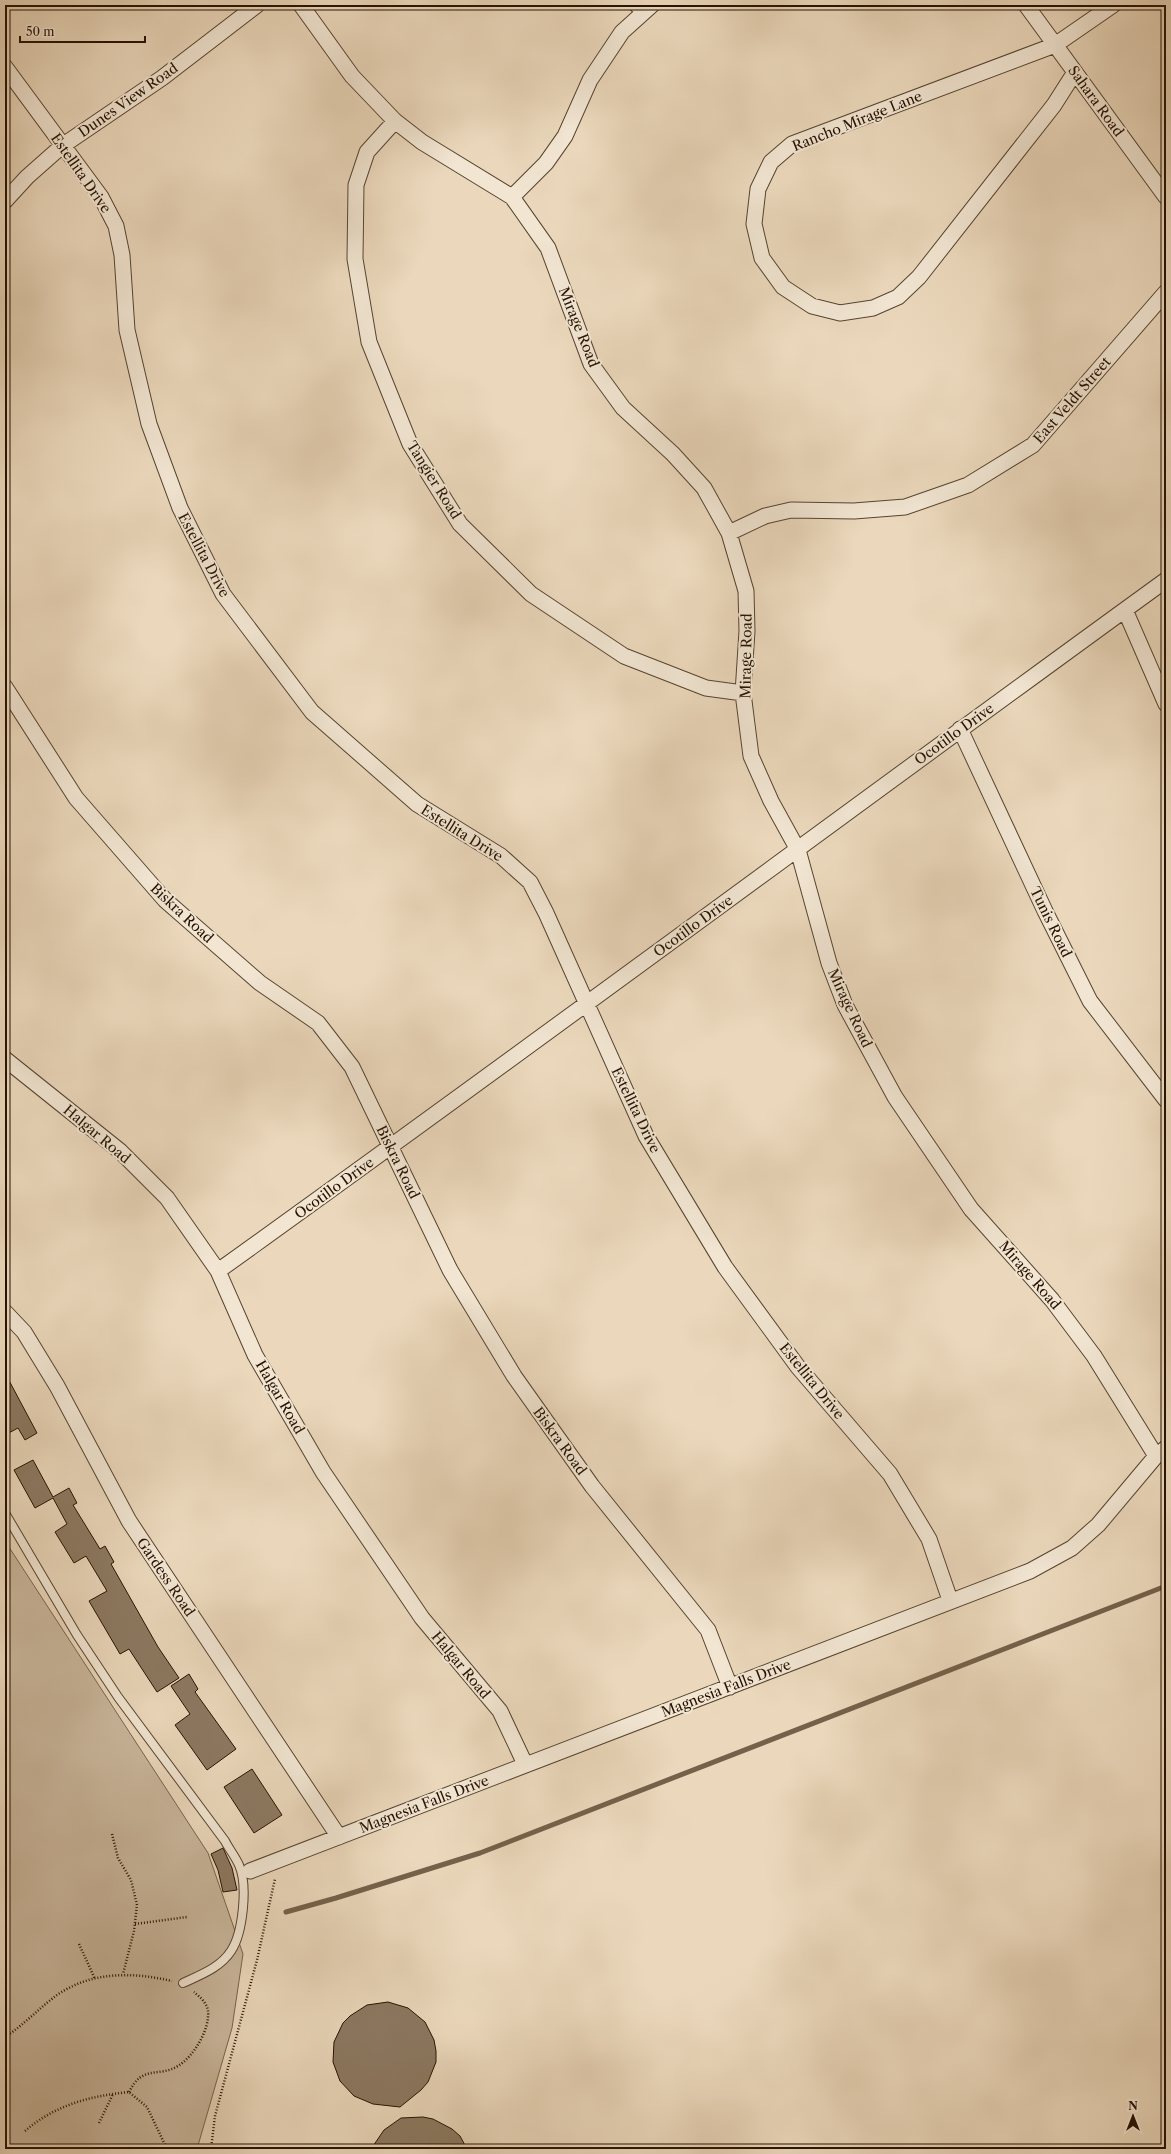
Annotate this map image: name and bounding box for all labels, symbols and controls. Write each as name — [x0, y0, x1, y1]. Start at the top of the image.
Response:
scale bar — [20, 18, 145, 44]
text: 50 m — [26, 24, 55, 39]
street label: Dunes View Road — [75, 59, 182, 141]
street label: Sahara Road — [1064, 62, 1128, 140]
street label: Rancho Mirage Lane — [789, 87, 925, 155]
street label: Estellita Drive — [47, 130, 115, 217]
street label: Mirage Road — [555, 284, 603, 370]
street label: East Veldt Street — [1029, 353, 1115, 447]
street label: Tangier Road — [403, 438, 465, 523]
street label: Estellita Drive — [174, 510, 234, 601]
street label: Mirage Road — [736, 613, 756, 699]
street label: Ocotillo Drive — [911, 699, 997, 769]
street label: Estellita Drive — [418, 801, 506, 865]
street label: Biskra Road — [147, 879, 218, 947]
street label: Tunis Road — [1026, 884, 1076, 961]
street label: Ocotillo Drive — [650, 891, 736, 961]
street label: Mirage Road — [824, 966, 876, 1051]
street label: Estellita Drive — [607, 1064, 665, 1156]
street label: Halgar Road — [60, 1101, 135, 1168]
street label: Biskra Road — [372, 1122, 424, 1202]
street label: Ocotillo Drive — [291, 1153, 377, 1223]
street label: Mirage Road — [995, 1237, 1065, 1313]
street label: Estellita Drive — [776, 1339, 848, 1423]
street label: Halgar Road — [252, 1357, 309, 1437]
street label: Biskra Road — [529, 1404, 591, 1479]
street label: Gardess Road — [133, 1534, 199, 1620]
street label: Halgar Road — [428, 1628, 495, 1703]
street label: Magnesia Falls Drive — [659, 1655, 793, 1721]
street label: Magnesia Falls Drive — [357, 1771, 491, 1837]
north arrow — [1113, 2096, 1153, 2136]
text: N — [1128, 2099, 1138, 2113]

